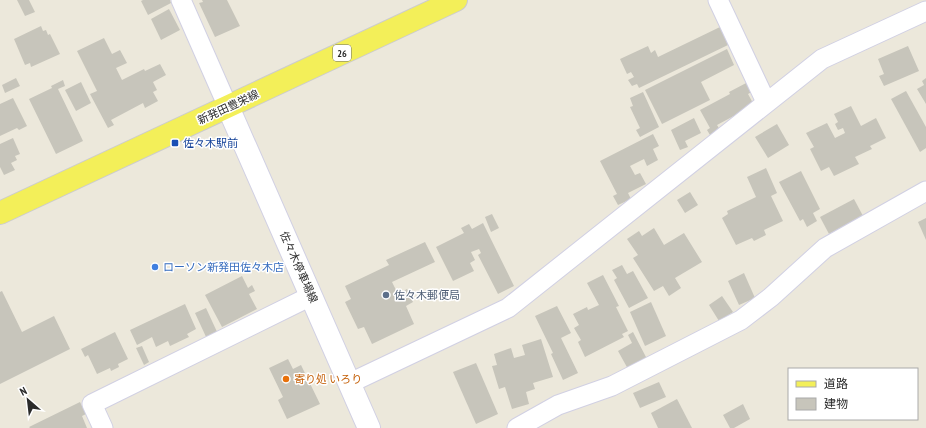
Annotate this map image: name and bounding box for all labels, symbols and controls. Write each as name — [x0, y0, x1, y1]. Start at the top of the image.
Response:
road number: 26 — [333, 45, 351, 61]
street label: 新発田豊栄線 — [195, 87, 261, 127]
place label: 佐々木駅前 — [183, 136, 238, 150]
marker: 佐々木駅前 — [170, 138, 180, 148]
street label: 佐々木停車場線 — [277, 229, 321, 305]
place label: ローソン新発田佐々木店 — [163, 260, 284, 274]
marker: ローソン新発田佐々木店 — [150, 262, 160, 272]
place label: 佐々木郵便局 — [394, 288, 460, 302]
marker: 佐々木郵便局 — [381, 290, 391, 300]
legend — [788, 368, 918, 420]
place label: 寄り処 いろり — [294, 372, 362, 386]
marker: 寄り処 いろり — [281, 374, 291, 384]
text: 道路 — [824, 376, 848, 391]
north arrow — [8, 380, 48, 420]
text: N — [17, 384, 29, 399]
text: 建物 — [824, 396, 848, 411]

